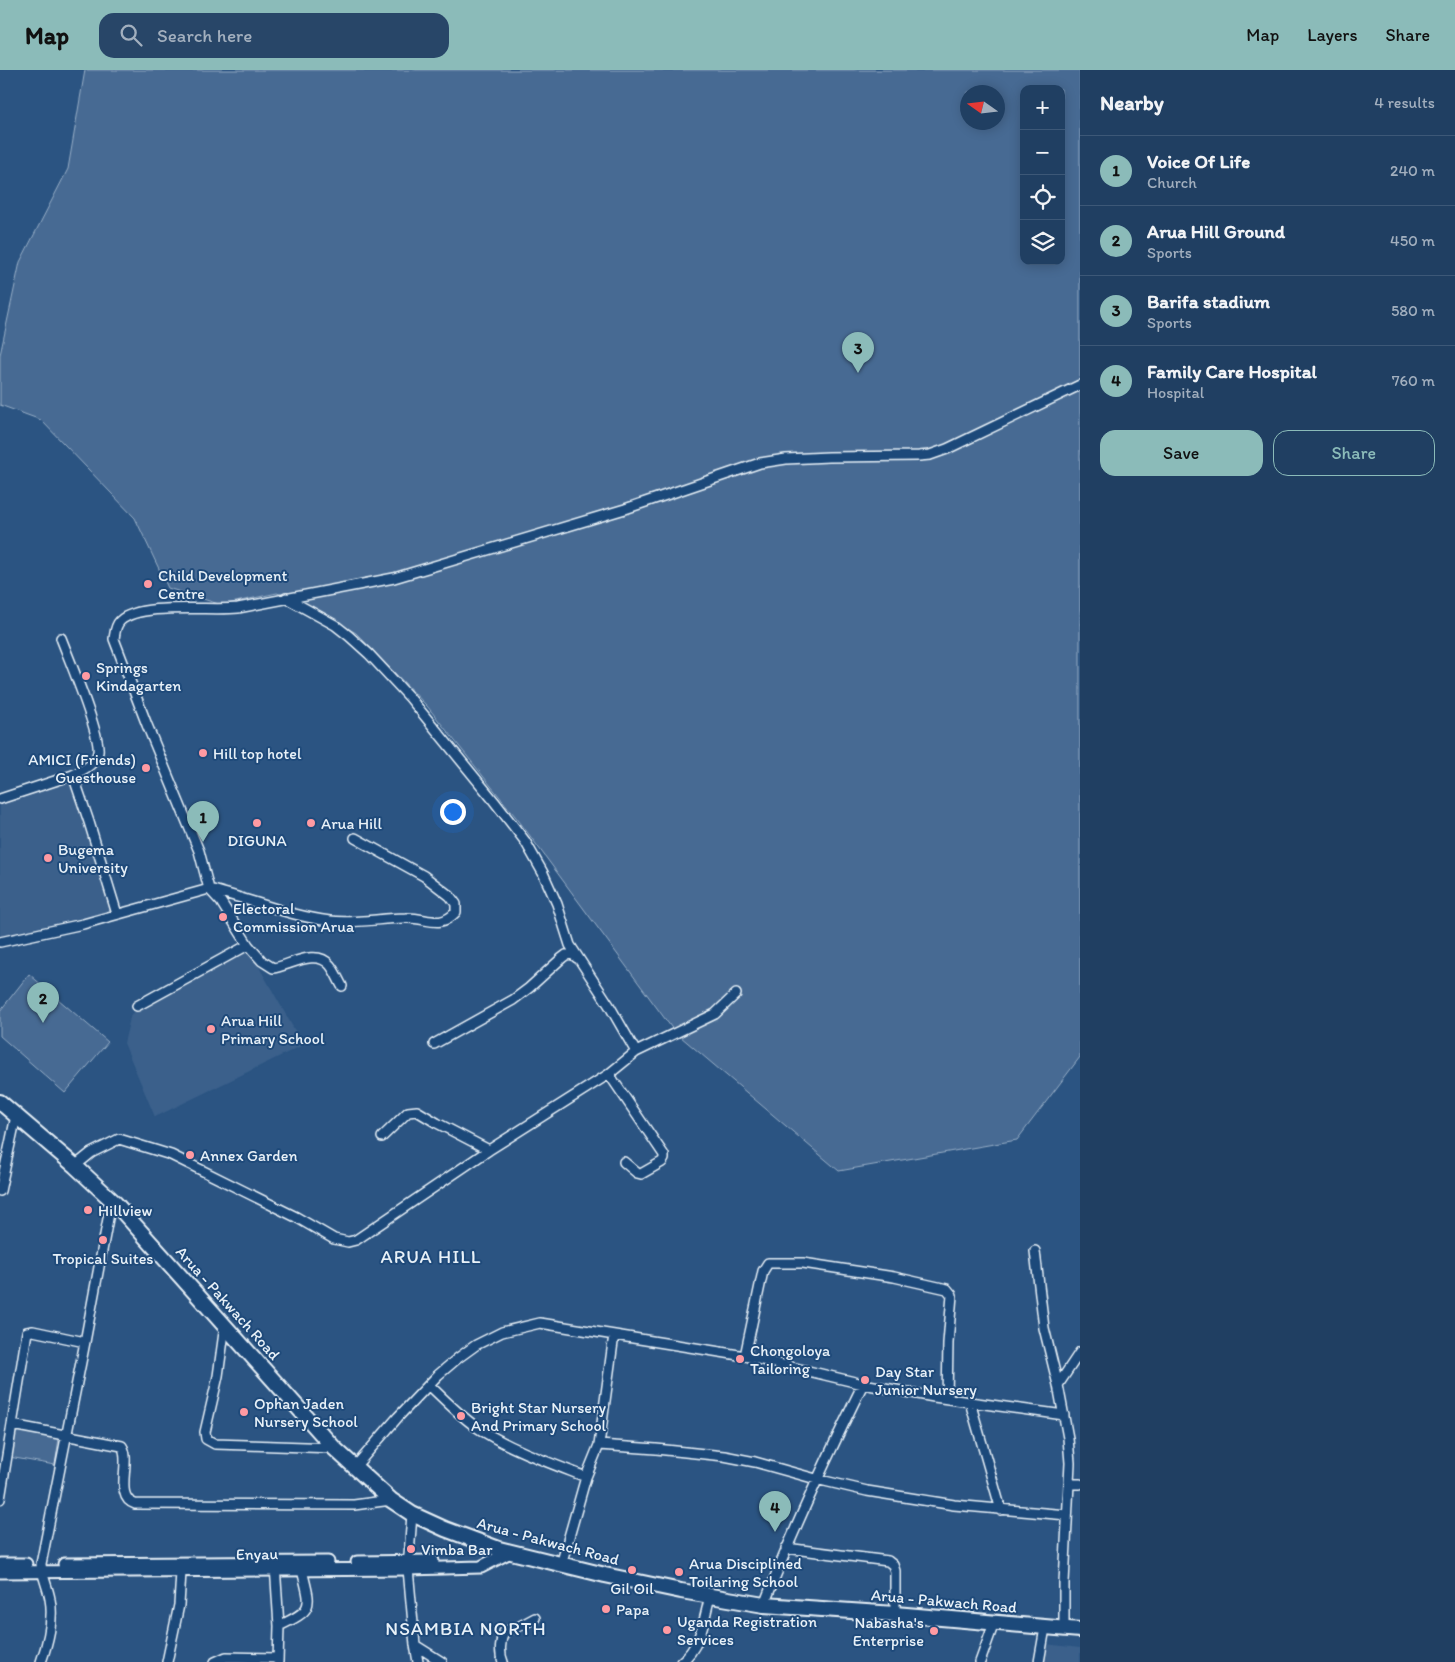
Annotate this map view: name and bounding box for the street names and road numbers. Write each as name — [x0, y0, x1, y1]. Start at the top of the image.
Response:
street label: Arua - Pakwach Road — [172, 1242, 284, 1364]
street label: Arua - Pakwach Road — [475, 1513, 622, 1569]
street label: Enyau — [236, 1544, 279, 1564]
street label: Arua - Pakwach Road — [870, 1585, 1018, 1617]

